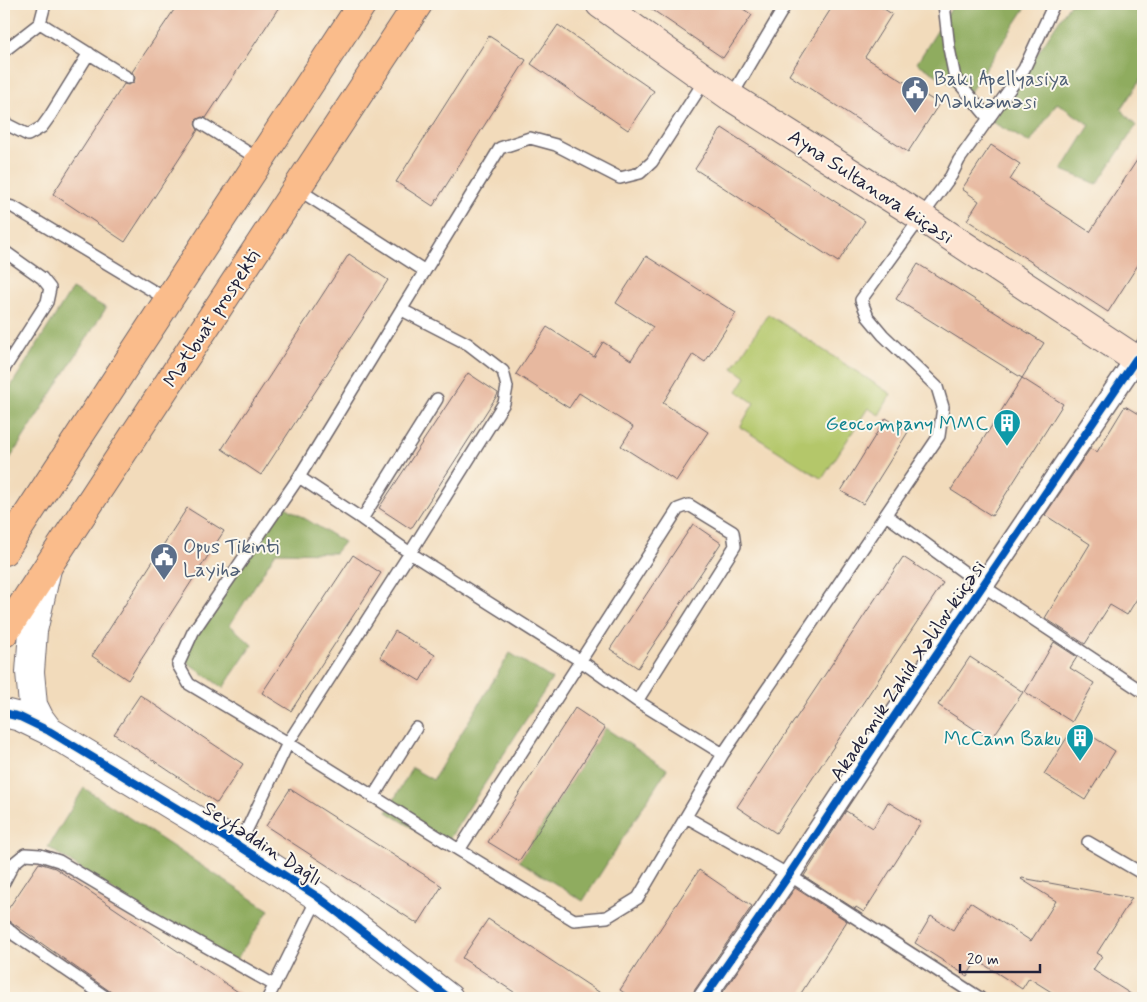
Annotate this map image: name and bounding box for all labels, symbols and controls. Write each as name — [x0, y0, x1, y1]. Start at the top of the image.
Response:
place label: Bakı Apellyasiya Məhkəməsi — [934, 66, 1069, 116]
public building icon: Bakı Apellyasiya Məhkəməsi — [900, 75, 930, 114]
street label: Ayna Sultanova küçəsi — [782, 124, 958, 251]
street label: Mətbuat prospekti — [157, 244, 267, 393]
building icon: Geocompany MMC — [992, 408, 1022, 447]
place label: Geocompany MMC — [825, 411, 988, 438]
place label: Opus Tikinti Layihə — [183, 534, 279, 584]
public building icon: Opus Tikinti Layihə — [149, 542, 179, 581]
street label: Akademik Zahid Xəlilov küçəsi — [824, 555, 992, 787]
building icon: McCann Baku — [1065, 723, 1095, 762]
place label: McCann Baku — [944, 726, 1061, 753]
street label: Seyfəddin Dağlı — [197, 795, 327, 893]
scale bar — [960, 942, 1040, 974]
text: 20 m — [967, 950, 999, 970]

